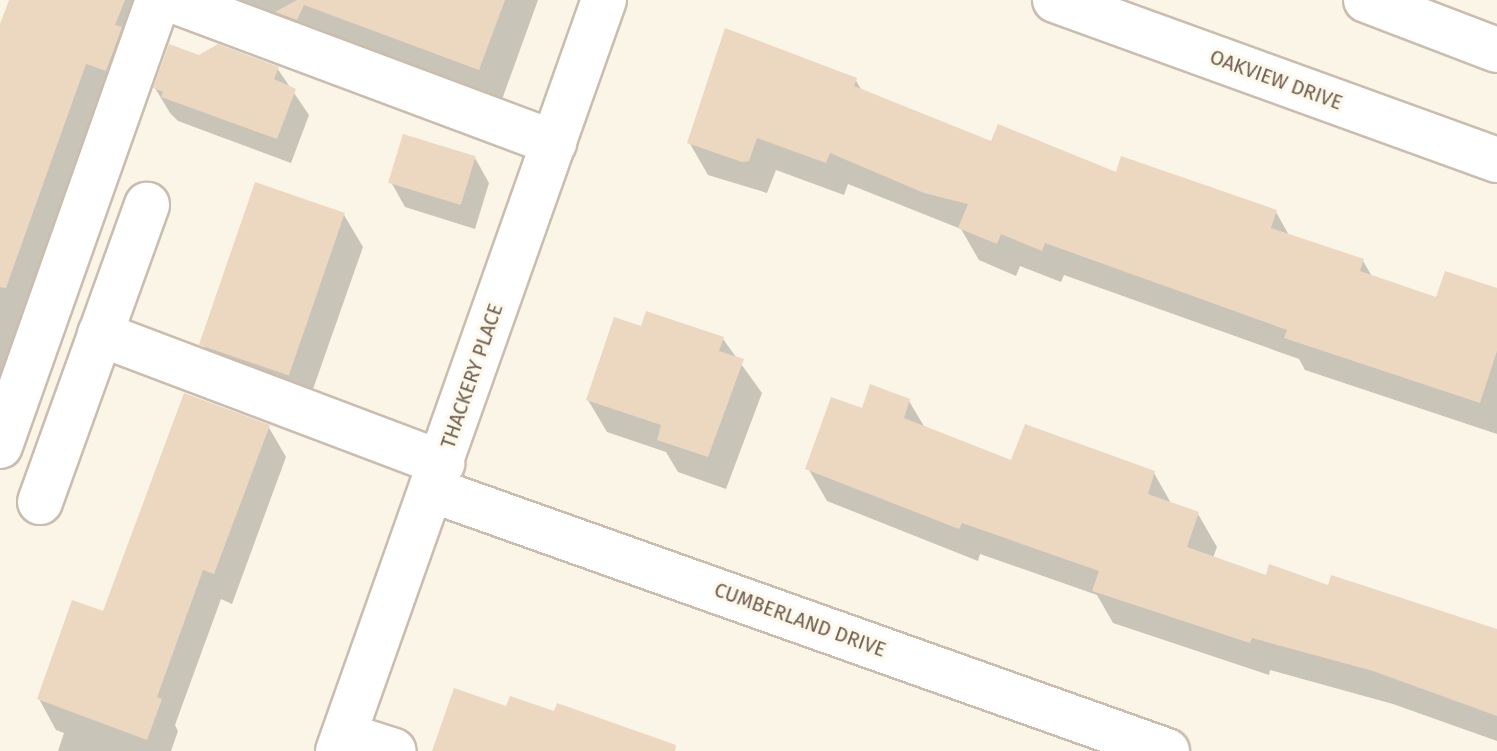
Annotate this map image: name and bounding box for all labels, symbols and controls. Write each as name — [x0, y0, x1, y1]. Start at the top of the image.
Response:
street label: OAKVIEW DRIVE — [1207, 45, 1345, 115]
street label: THACKERY PLACE — [436, 300, 508, 452]
street label: CUMBERLAND DRIVE — [711, 578, 889, 662]

